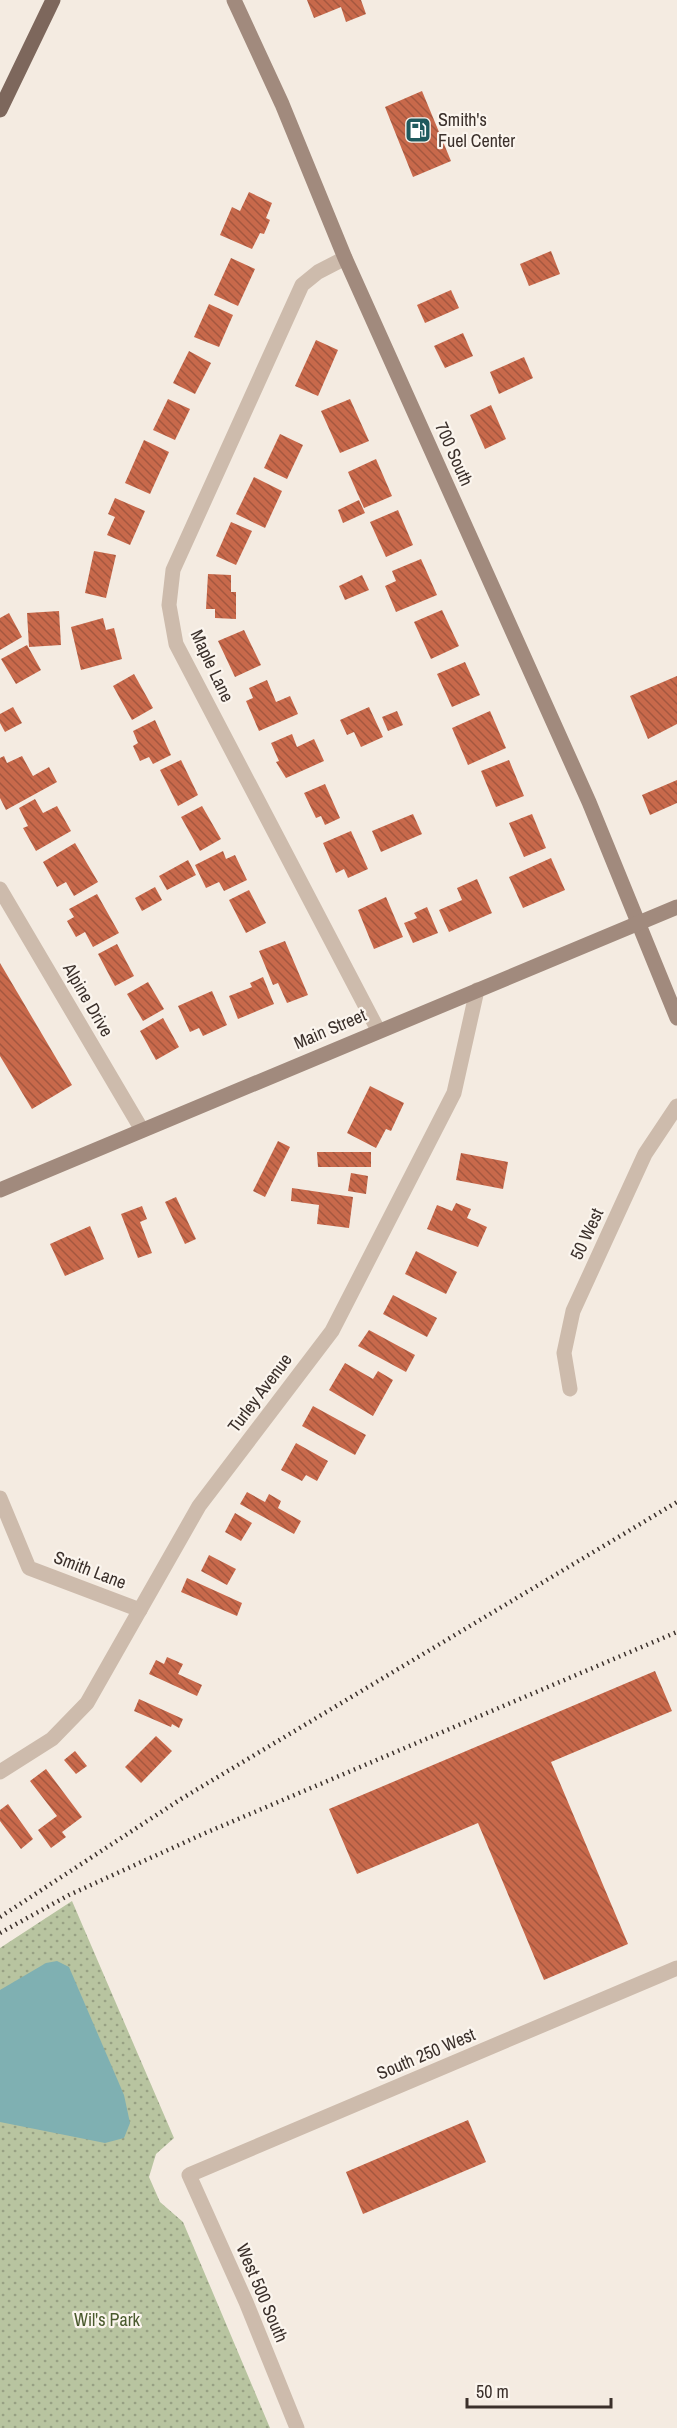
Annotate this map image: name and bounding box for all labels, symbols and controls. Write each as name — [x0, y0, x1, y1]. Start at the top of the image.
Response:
place label: Smith's Fuel Center — [438, 107, 515, 153]
fuel station icon: Smith's Fuel Center — [403, 115, 433, 145]
street label: 700 South — [429, 418, 480, 490]
street label: Maple Lane — [185, 626, 240, 706]
street label: Alpine Drive — [57, 957, 120, 1041]
street label: Main Street — [290, 1002, 370, 1055]
street label: 50 West — [564, 1204, 609, 1263]
street label: Turley Avenue — [222, 1348, 298, 1437]
street label: Smith Lane — [50, 1544, 130, 1595]
street label: South 250 West — [373, 2022, 479, 2086]
street label: West 500 South — [230, 2240, 294, 2346]
park label: Wil's Park — [74, 2307, 141, 2332]
scale bar — [467, 2371, 611, 2409]
text: 50 m — [476, 2379, 509, 2404]

